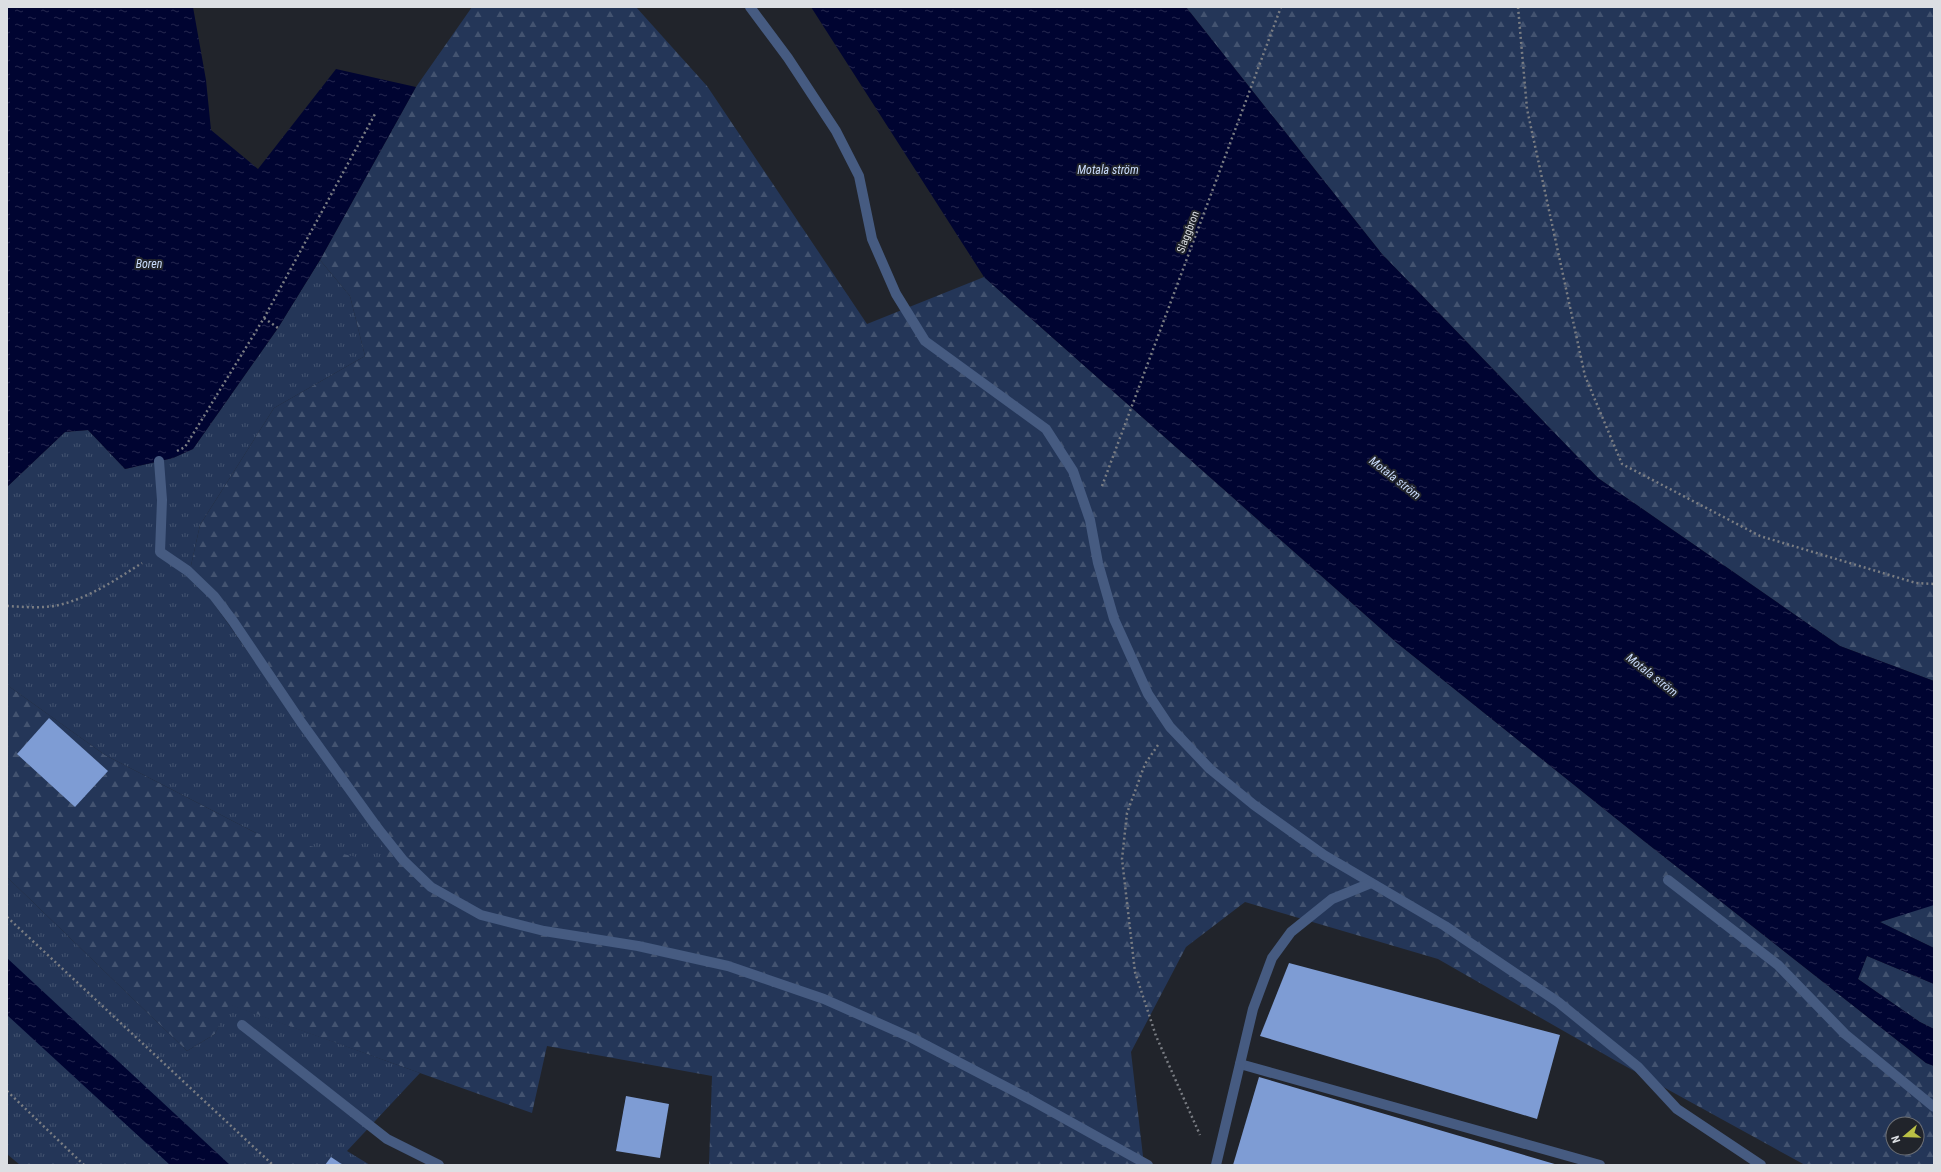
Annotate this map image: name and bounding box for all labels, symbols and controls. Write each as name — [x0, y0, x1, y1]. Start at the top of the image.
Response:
water label: Motala ström — [1077, 163, 1139, 177]
street label: Slaggbron — [1174, 209, 1202, 255]
water label: Boren — [136, 257, 163, 271]
water label: Motala ström — [1366, 454, 1424, 503]
water label: Motala ström — [1623, 651, 1681, 700]
north arrow — [1885, 1116, 1925, 1156]
text: N — [1889, 1134, 1903, 1144]

